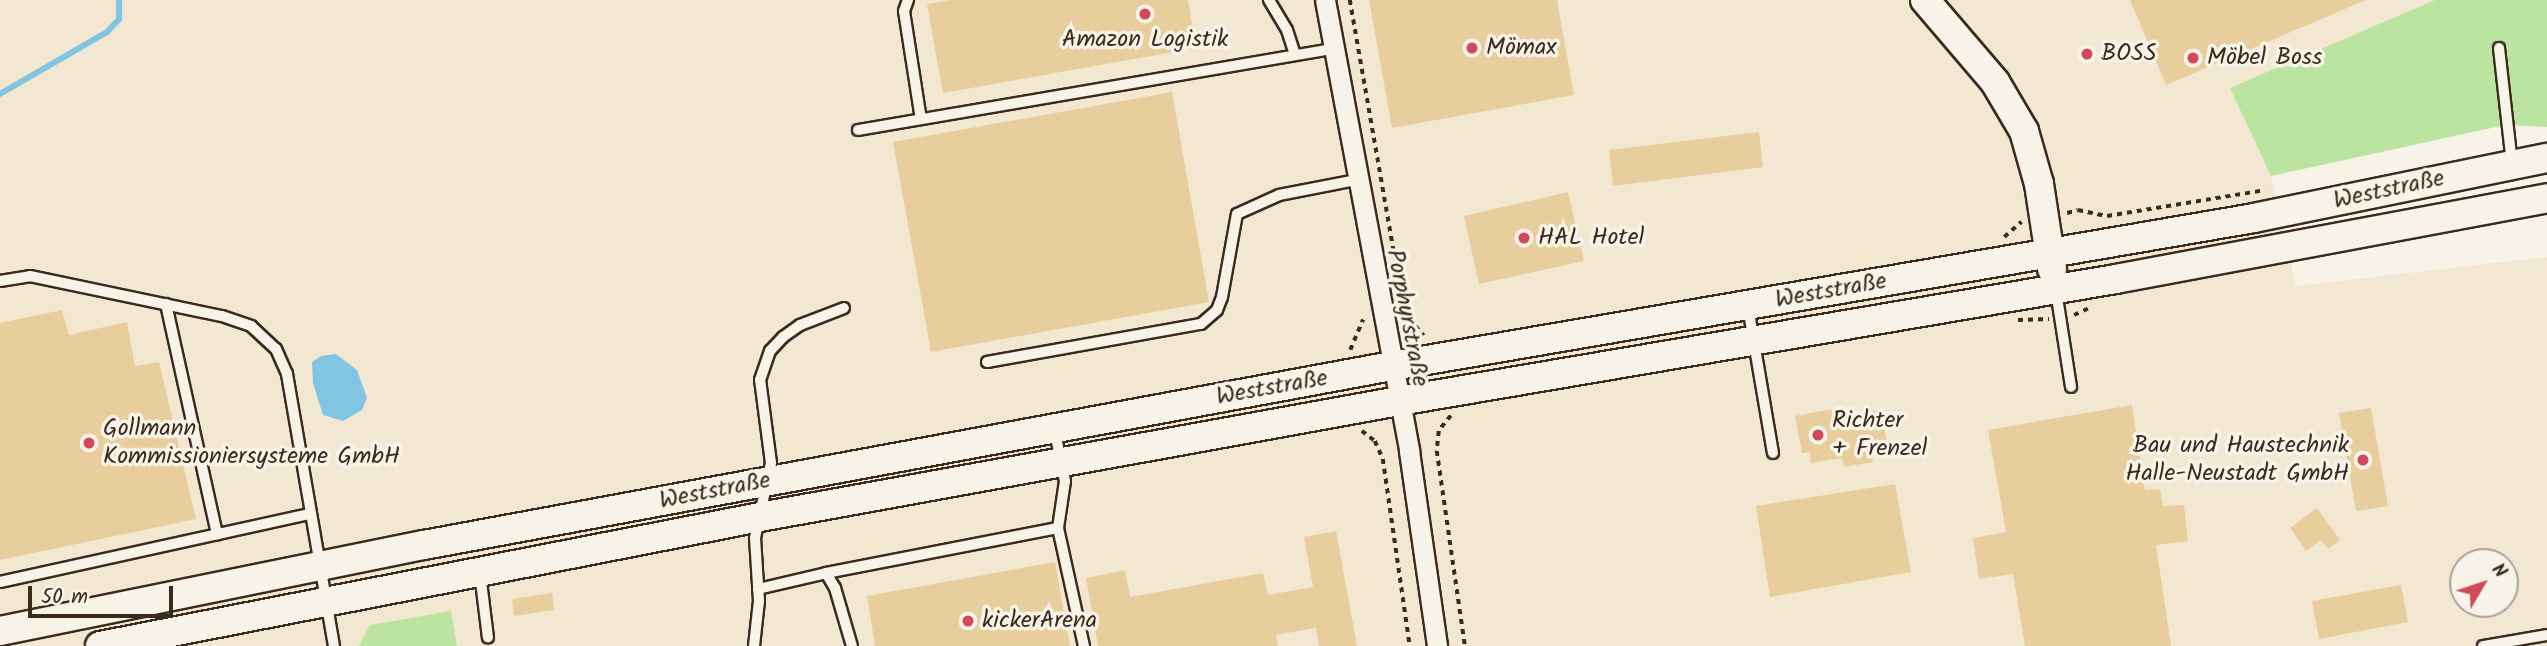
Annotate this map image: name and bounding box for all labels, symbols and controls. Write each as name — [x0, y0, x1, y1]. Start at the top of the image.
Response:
marker: Amazon Logistik — [1137, 6, 1153, 22]
place label: Amazon Logistik — [1062, 26, 1228, 54]
place label: Mömax — [1486, 34, 1556, 62]
marker: Mömax — [1464, 40, 1480, 56]
place label: BOSS — [2101, 40, 2156, 68]
place label: Möbel Boss — [2207, 44, 2322, 72]
marker: BOSS — [2079, 46, 2095, 62]
marker: Möbel Boss — [2185, 50, 2201, 66]
street label: Weststraße — [2331, 164, 2447, 216]
place label: HAL Hotel — [1538, 224, 1644, 252]
marker: HAL Hotel — [1516, 230, 1532, 246]
street label: Porphyrstraße — [1380, 247, 1434, 389]
street label: Weststraße — [1773, 267, 1889, 315]
street label: Weststraße — [1214, 364, 1330, 412]
place label: Richter + Frenzel — [1832, 407, 1927, 463]
place label: Gollmann Kommissioniersysteme GmbH — [103, 415, 400, 471]
marker: Richter + Frenzel — [1810, 427, 1826, 443]
place label: Bau und Haustechnik Halle-Neustadt GmbH — [2125, 432, 2349, 488]
marker: Gollmann Kommissioniersysteme GmbH — [81, 435, 97, 451]
marker: Bau und Haustechnik Halle-Neustadt GmbH — [2355, 452, 2371, 468]
street label: Weststraße — [657, 466, 773, 516]
north arrow — [2449, 548, 2519, 618]
text: N — [2483, 557, 2514, 585]
scale bar — [32, 572, 177, 616]
text: 50 m — [41, 581, 88, 614]
place label: kickerArena — [982, 607, 1097, 635]
marker: kickerArena — [960, 613, 976, 629]

